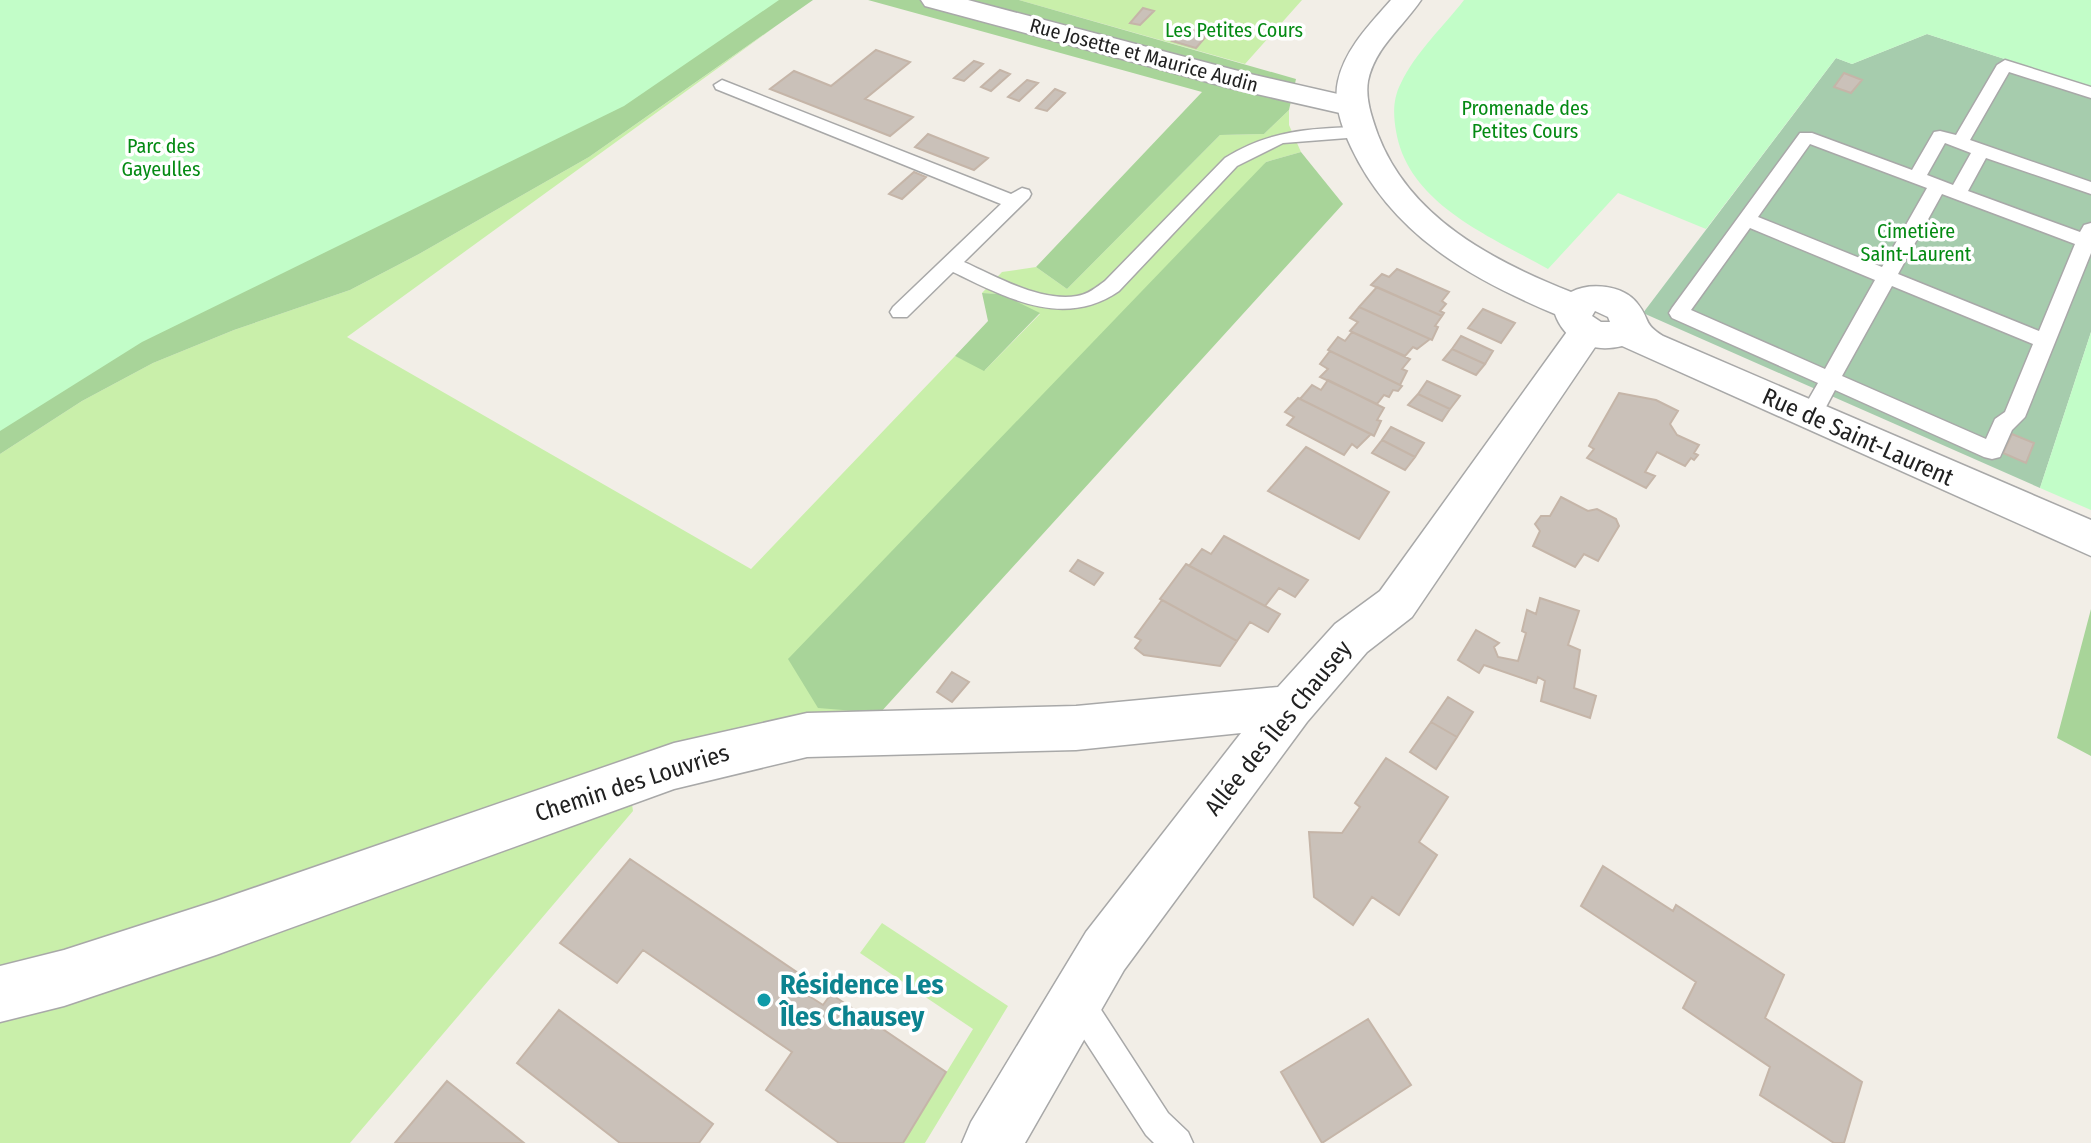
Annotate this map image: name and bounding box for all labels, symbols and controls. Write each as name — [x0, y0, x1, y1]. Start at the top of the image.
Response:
street label: Rue Josette et Maurice Audin — [1027, 13, 1261, 97]
park label: Les Petites Cours — [1165, 18, 1303, 42]
park label: Promenade des Petites Cours — [1461, 96, 1589, 143]
park label: Parc des Gayeulles — [121, 134, 201, 181]
park label: Cimetière Saint-Laurent — [1861, 219, 1972, 266]
street label: Rue de Saint-Laurent — [1758, 382, 1958, 492]
street label: Allée des Îles Chausey — [1199, 635, 1357, 821]
street label: Chemin des Louvries — [531, 738, 733, 828]
place label: Résidence Les Îles Chausey — [778, 968, 944, 1033]
marker: Résidence Les Îles Chausey — [755, 991, 773, 1009]

